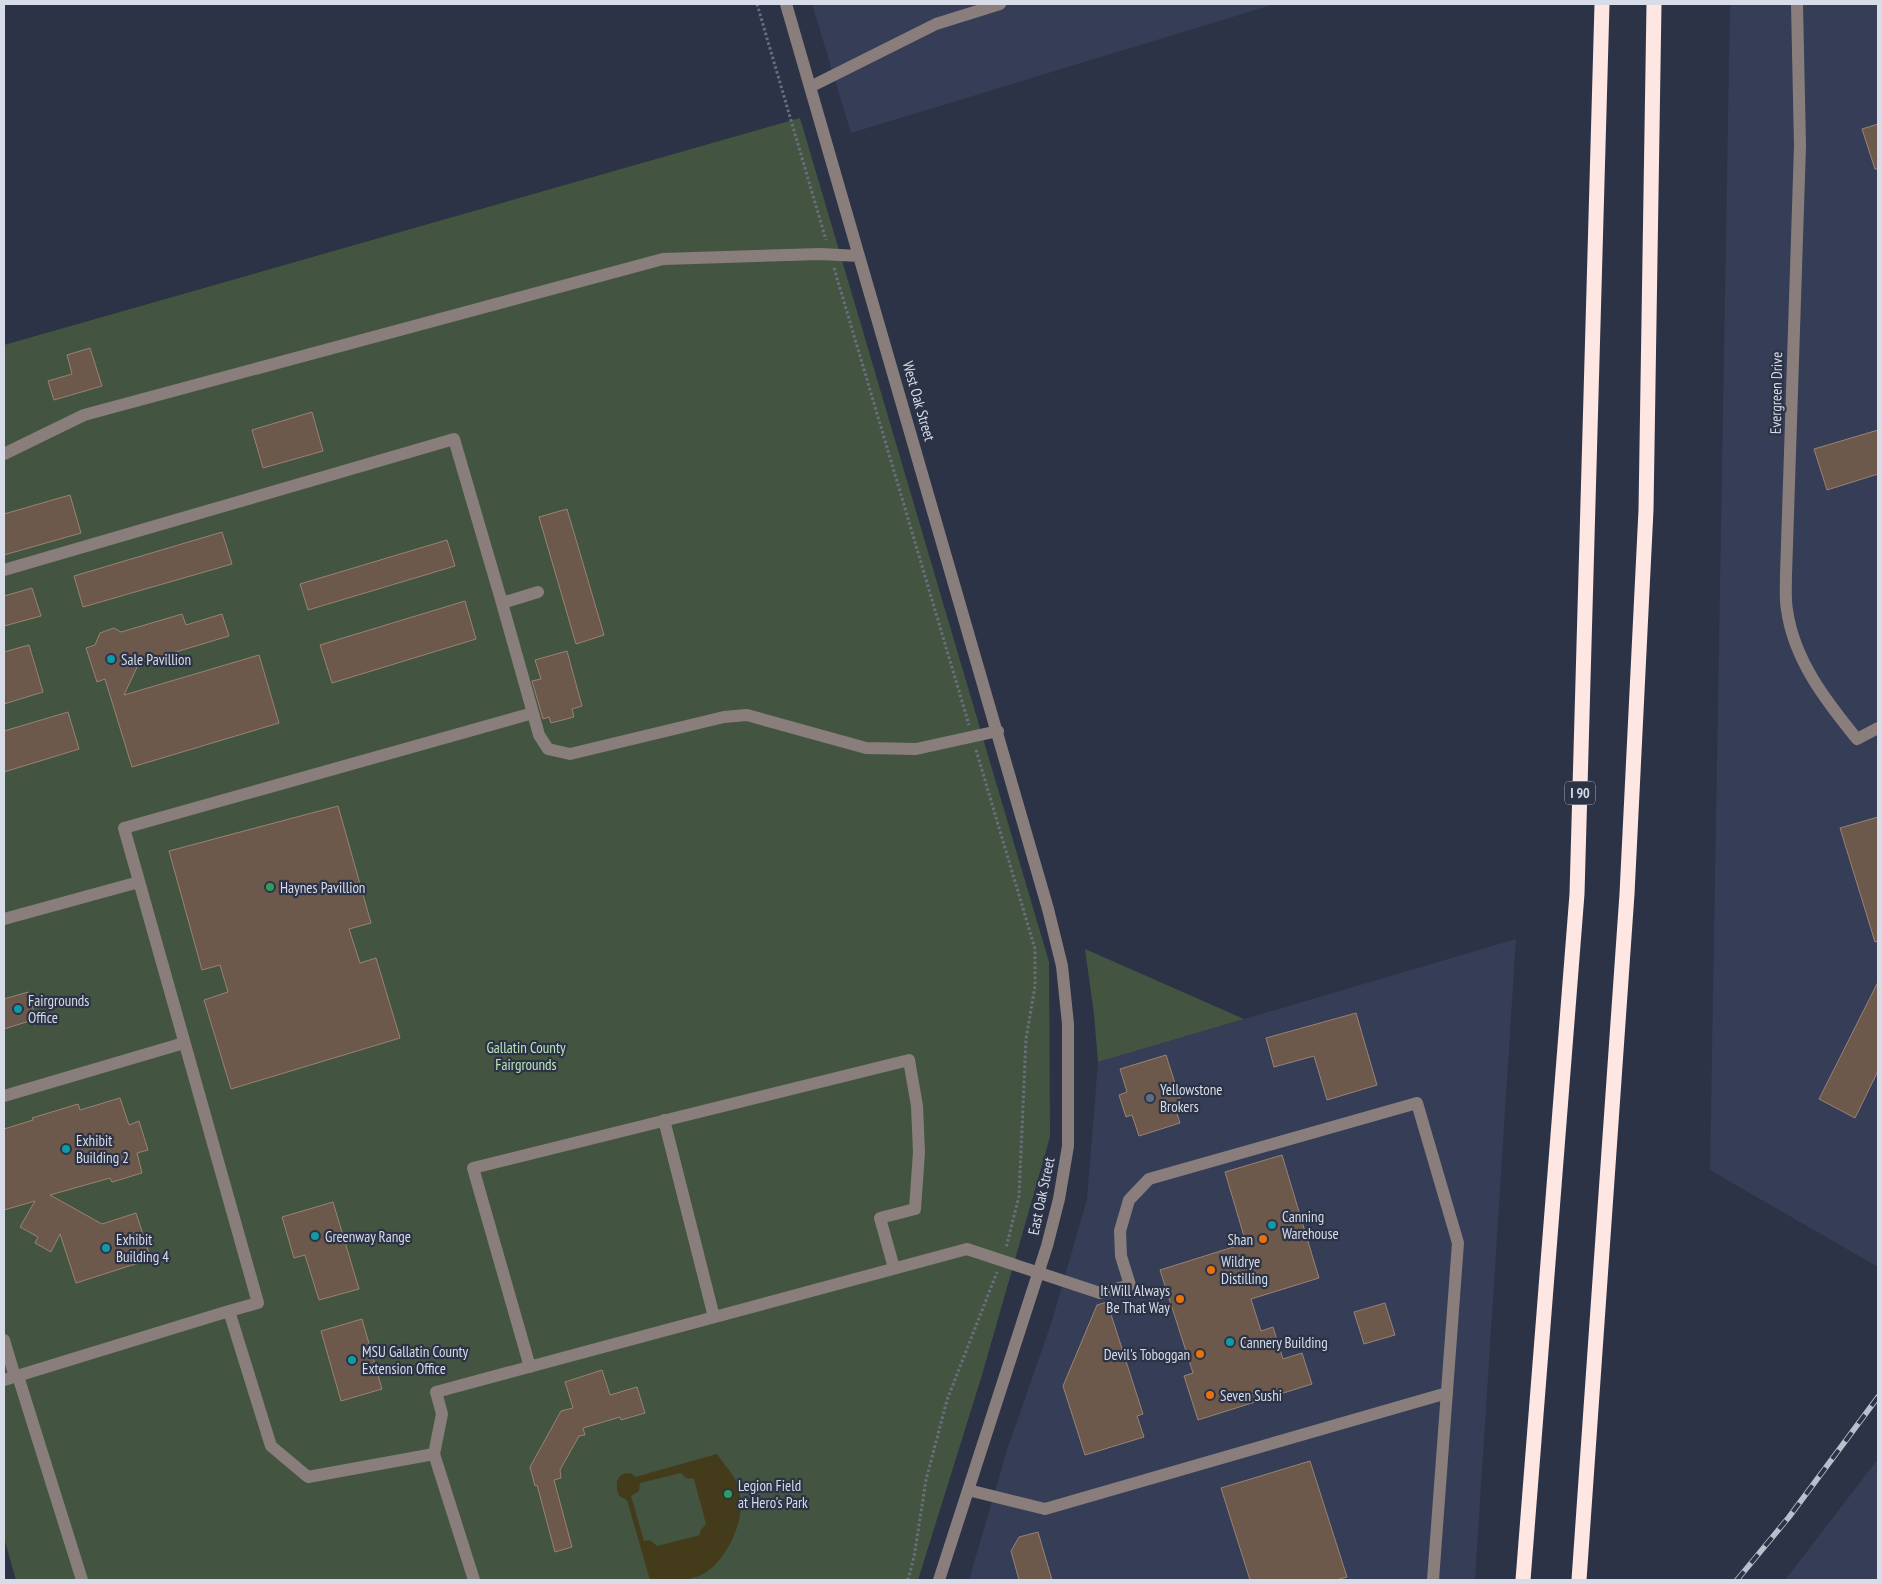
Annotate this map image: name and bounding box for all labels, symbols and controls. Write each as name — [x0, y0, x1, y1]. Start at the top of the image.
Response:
street label: Evergreen Drive — [1766, 352, 1786, 434]
street label: West Oak Street — [899, 359, 939, 443]
place label: Sale Pavillion — [121, 650, 191, 669]
marker: Sale Pavillion — [105, 653, 117, 665]
road number: I 90 — [1565, 781, 1595, 804]
place label: Haynes Pavillion — [280, 878, 365, 897]
marker: Haynes Pavillion — [264, 881, 276, 893]
place label: Fairgrounds Office — [28, 991, 89, 1027]
marker: Fairgrounds Office — [12, 1003, 24, 1015]
park label: Gallatin County Fairgrounds — [486, 1038, 566, 1074]
place label: Yellowstone Brokers — [1160, 1080, 1222, 1116]
marker: Yellowstone Brokers — [1144, 1092, 1156, 1104]
place label: Exhibit Building 2 — [76, 1131, 129, 1167]
marker: Exhibit Building 2 — [60, 1143, 72, 1155]
street label: East Oak Street — [1024, 1156, 1058, 1236]
place label: Canning Warehouse — [1282, 1207, 1339, 1243]
marker: Canning Warehouse — [1266, 1219, 1278, 1231]
place label: Greenway Range — [325, 1227, 411, 1246]
place label: Exhibit Building 4 — [116, 1230, 169, 1266]
marker: Greenway Range — [309, 1230, 321, 1242]
place label: Shan — [1227, 1230, 1253, 1249]
marker: Shan — [1257, 1233, 1269, 1245]
marker: Exhibit Building 4 — [100, 1242, 112, 1254]
place label: Wildrye Distilling — [1221, 1252, 1268, 1288]
marker: Wildrye Distilling — [1205, 1264, 1217, 1276]
place label: It Will Always Be That Way — [1100, 1281, 1170, 1317]
marker: It Will Always Be That Way — [1174, 1293, 1186, 1305]
place label: Cannery Building — [1240, 1333, 1328, 1352]
marker: Cannery Building — [1224, 1336, 1236, 1348]
place label: MSU Gallatin County Extension Office — [362, 1342, 469, 1378]
place label: Devil's Toboggan — [1104, 1345, 1190, 1364]
marker: Devil's Toboggan — [1194, 1348, 1206, 1360]
marker: MSU Gallatin County Extension Office — [346, 1354, 358, 1366]
place label: Seven Sushi — [1220, 1386, 1282, 1405]
marker: Seven Sushi — [1204, 1389, 1216, 1401]
place label: Legion Field at Hero's Park — [738, 1476, 808, 1512]
marker: Legion Field at Hero's Park — [722, 1488, 734, 1500]

